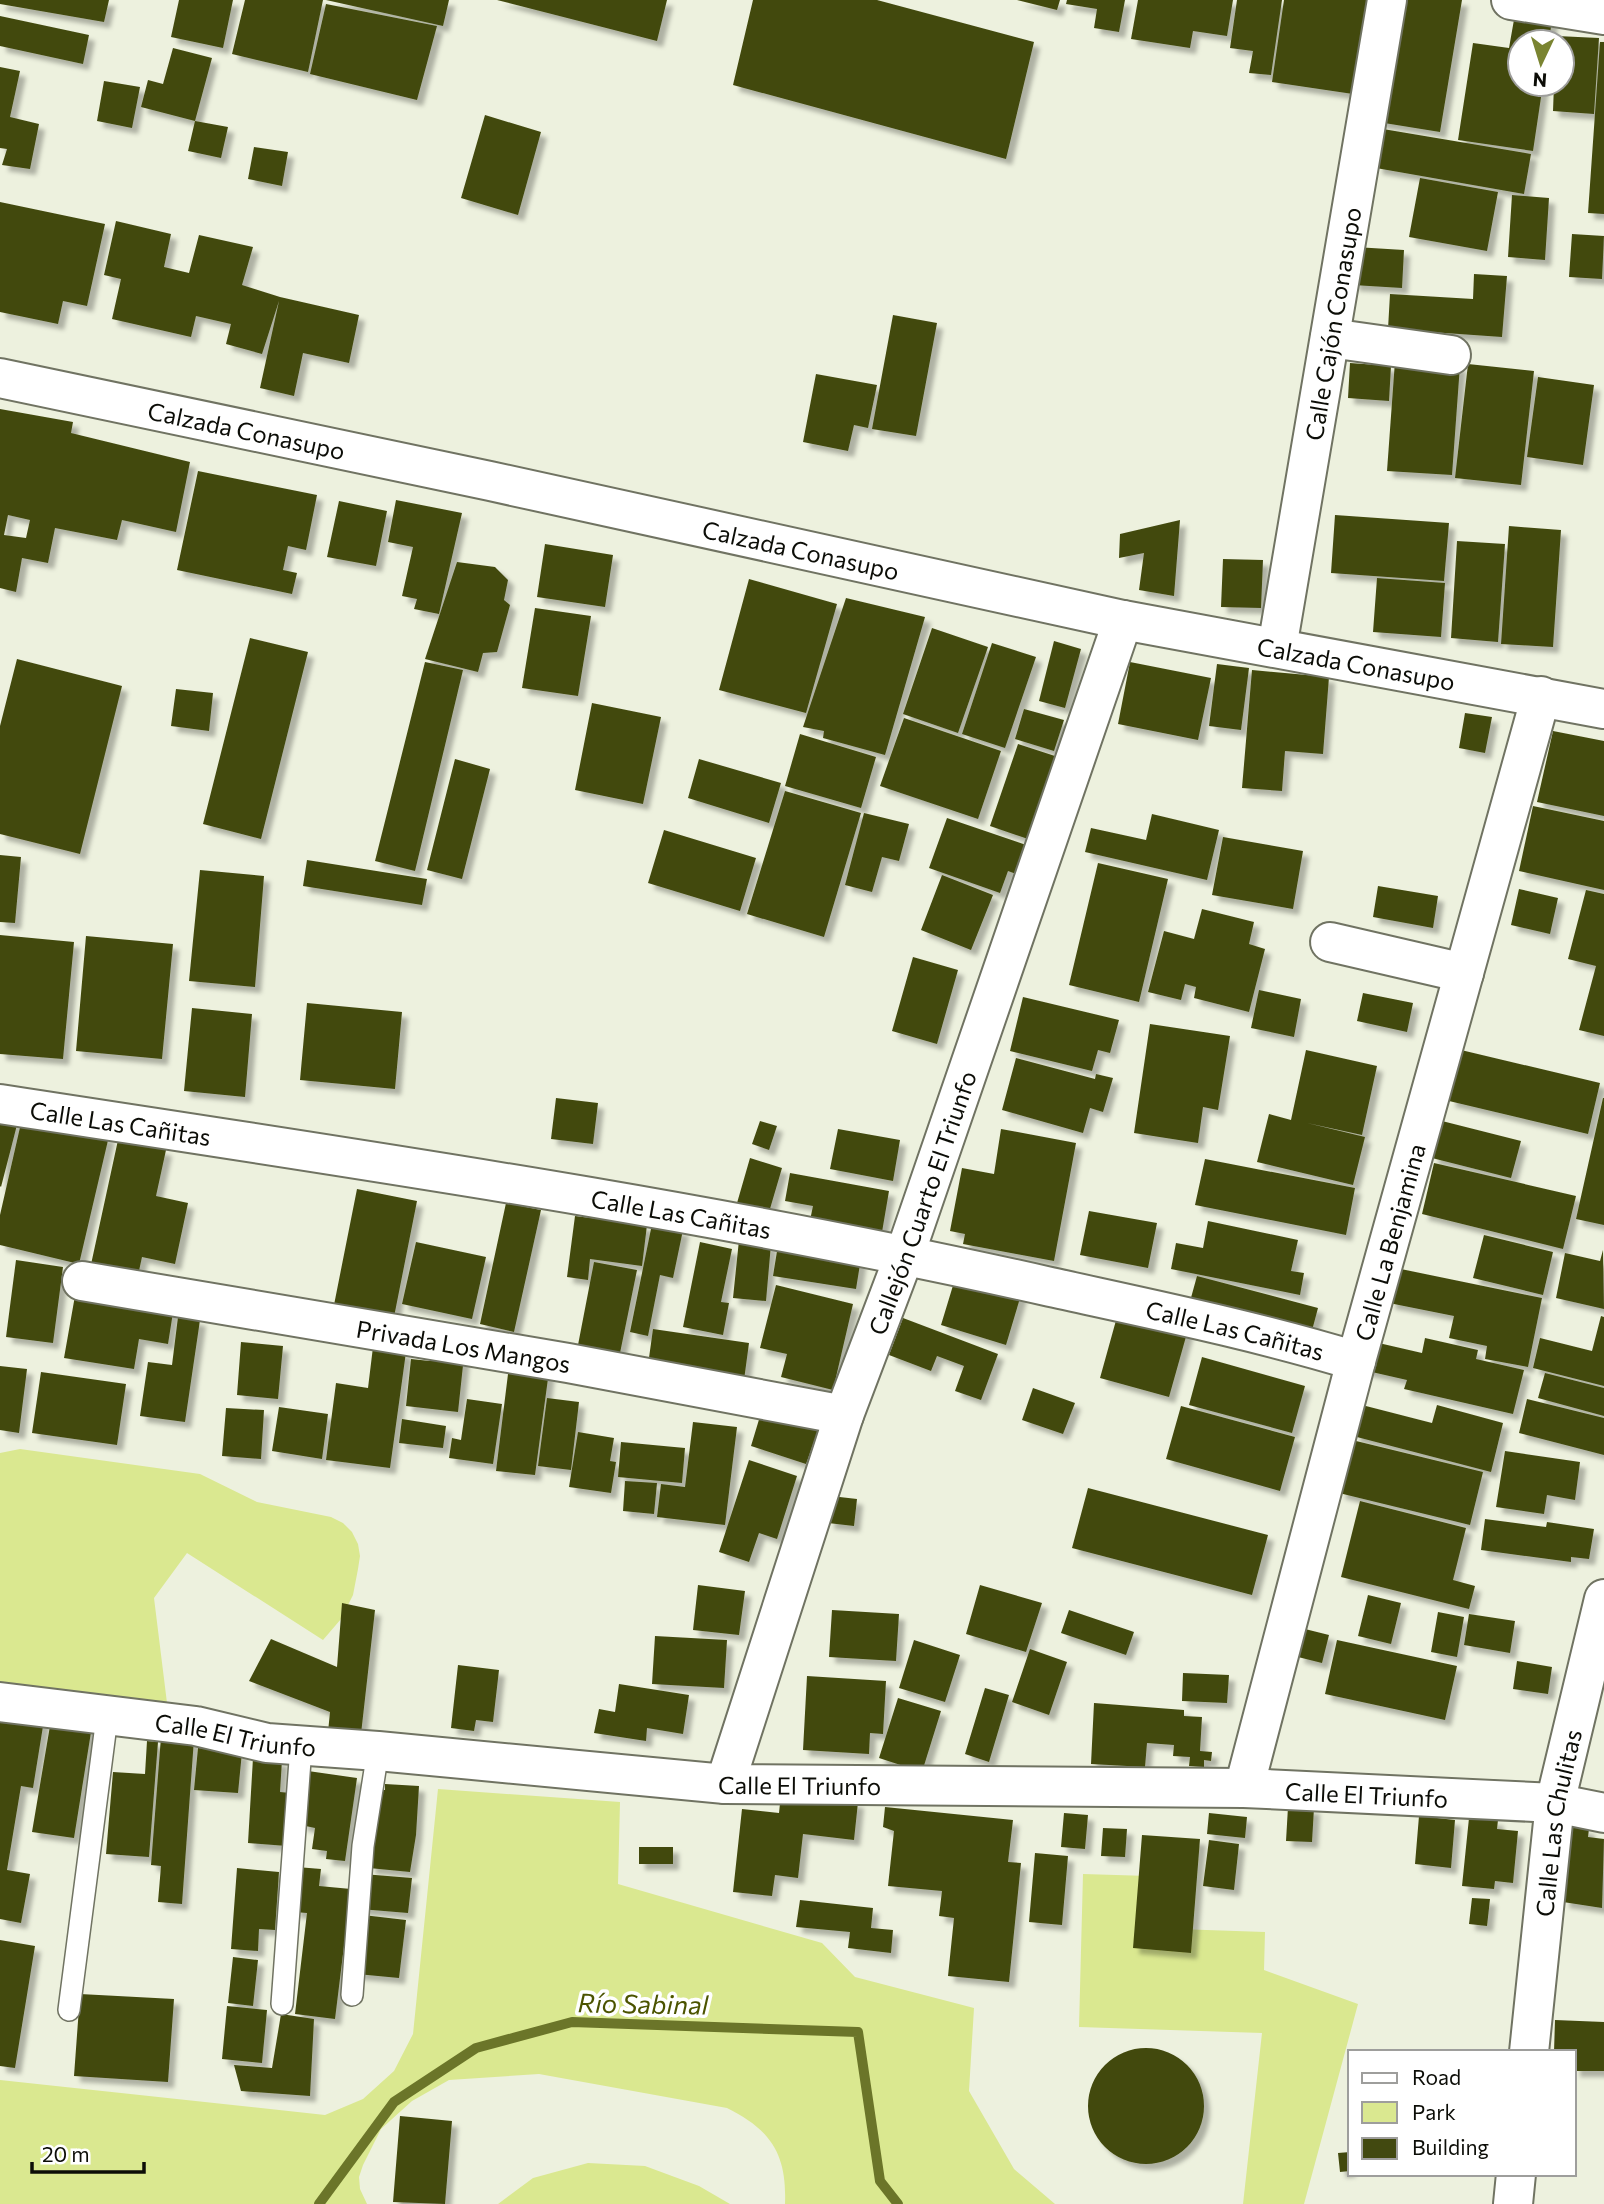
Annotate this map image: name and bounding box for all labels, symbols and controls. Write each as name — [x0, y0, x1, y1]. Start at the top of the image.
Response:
north arrow — [1506, 28, 1576, 98]
text: N — [1532, 68, 1548, 92]
street label: Calle Cajón Conasupo — [1298, 205, 1366, 443]
street label: Calzada Conasupo — [145, 395, 348, 465]
street label: Calzada Conasupo — [700, 514, 902, 585]
street label: Calzada Conasupo — [1255, 631, 1458, 696]
street label: Callejón Cuarto El Triunfo — [861, 1067, 981, 1338]
street label: Calle Las Cañitas — [28, 1094, 213, 1151]
street label: Calle La Benjamina — [1348, 1140, 1430, 1344]
street label: Calle Las Cañitas — [589, 1183, 774, 1244]
street label: Calle Las Cañitas — [1143, 1294, 1328, 1365]
street label: Privada Los Mangos — [354, 1313, 573, 1378]
street label: Calle El Triunfo — [154, 1707, 317, 1761]
street label: Calle Las Chulitas — [1529, 1726, 1587, 1918]
street label: Calle El Triunfo — [718, 1769, 881, 1800]
street label: Calle El Triunfo — [1284, 1775, 1449, 1812]
water label: Río Sabinal — [577, 1986, 710, 2020]
legend — [1348, 2050, 1576, 2176]
text: Road — [1412, 2064, 1461, 2089]
text: Park — [1412, 2099, 1456, 2124]
scale bar — [32, 2130, 144, 2174]
text: Building — [1412, 2134, 1489, 2159]
text: 20 m — [42, 2141, 90, 2166]

